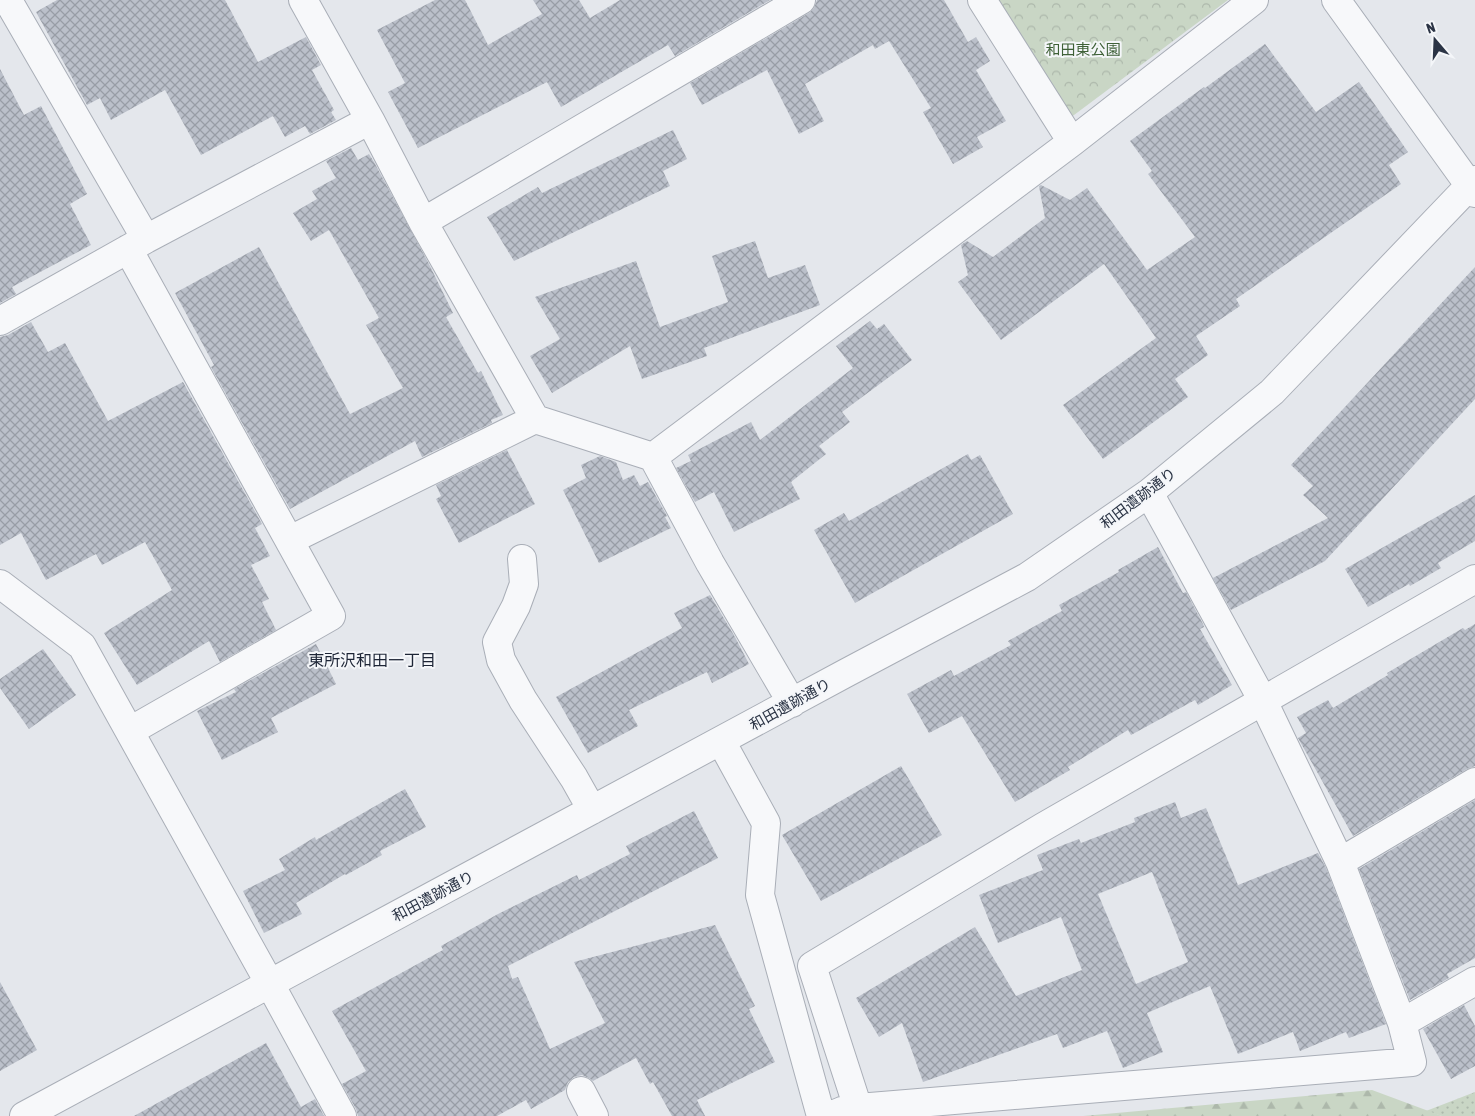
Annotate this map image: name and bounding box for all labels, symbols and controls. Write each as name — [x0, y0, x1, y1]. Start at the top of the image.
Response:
north arrow — [1410, 15, 1460, 65]
text: N — [1424, 19, 1437, 37]
park label: 和田東公園 — [1045, 41, 1121, 58]
street label: 和田遺跡通り — [1097, 464, 1179, 532]
district label: 東所沢和田一丁目 — [308, 651, 436, 669]
street label: 和田遺跡通り — [747, 675, 833, 733]
street label: 和田遺跡通り — [389, 867, 477, 925]

